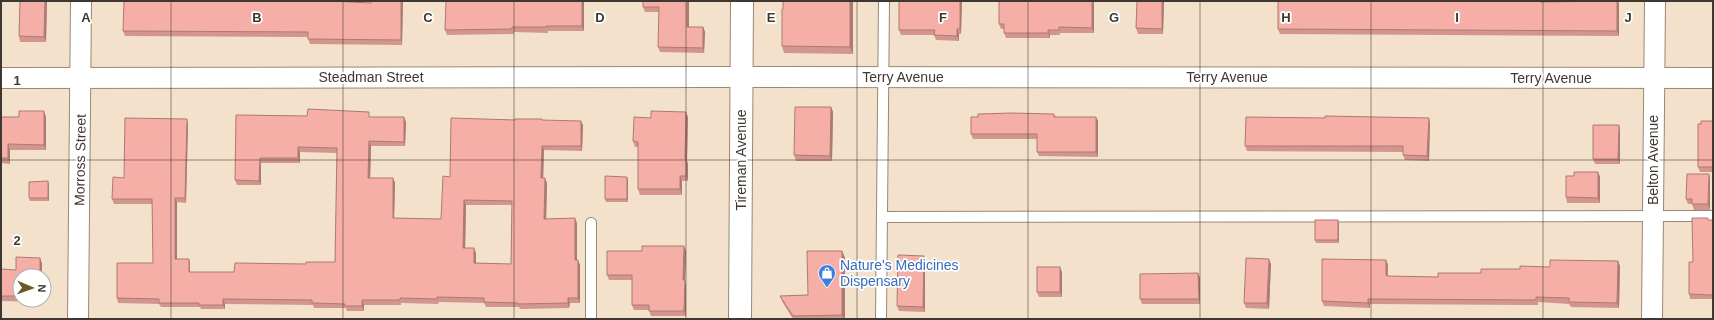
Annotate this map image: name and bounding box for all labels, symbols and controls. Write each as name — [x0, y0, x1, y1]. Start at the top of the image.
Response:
text: A — [81, 10, 91, 25]
text: B — [252, 10, 262, 25]
text: C — [423, 10, 433, 25]
text: D — [595, 10, 605, 25]
text: E — [767, 10, 776, 25]
text: F — [939, 10, 947, 25]
text: G — [1109, 10, 1119, 25]
text: H — [1281, 10, 1291, 25]
text: I — [1455, 10, 1459, 25]
text: J — [1624, 10, 1632, 25]
street label: Steadman Street — [318, 69, 424, 85]
street label: Terry Avenue — [862, 69, 944, 85]
street label: Terry Avenue — [1186, 69, 1268, 85]
street label: Terry Avenue — [1510, 70, 1592, 86]
text: 1 — [13, 73, 21, 88]
street label: Tireman Avenue — [733, 109, 749, 211]
street label: Morross Street — [71, 114, 89, 206]
street label: Belton Avenue — [1645, 115, 1661, 205]
text: 2 — [13, 233, 21, 248]
place label: Nature's Medicines Dispensary — [840, 257, 959, 289]
shop icon: Nature's Medicines Dispensary — [817, 263, 837, 288]
north arrow — [12, 268, 52, 308]
text: N — [36, 284, 48, 293]

